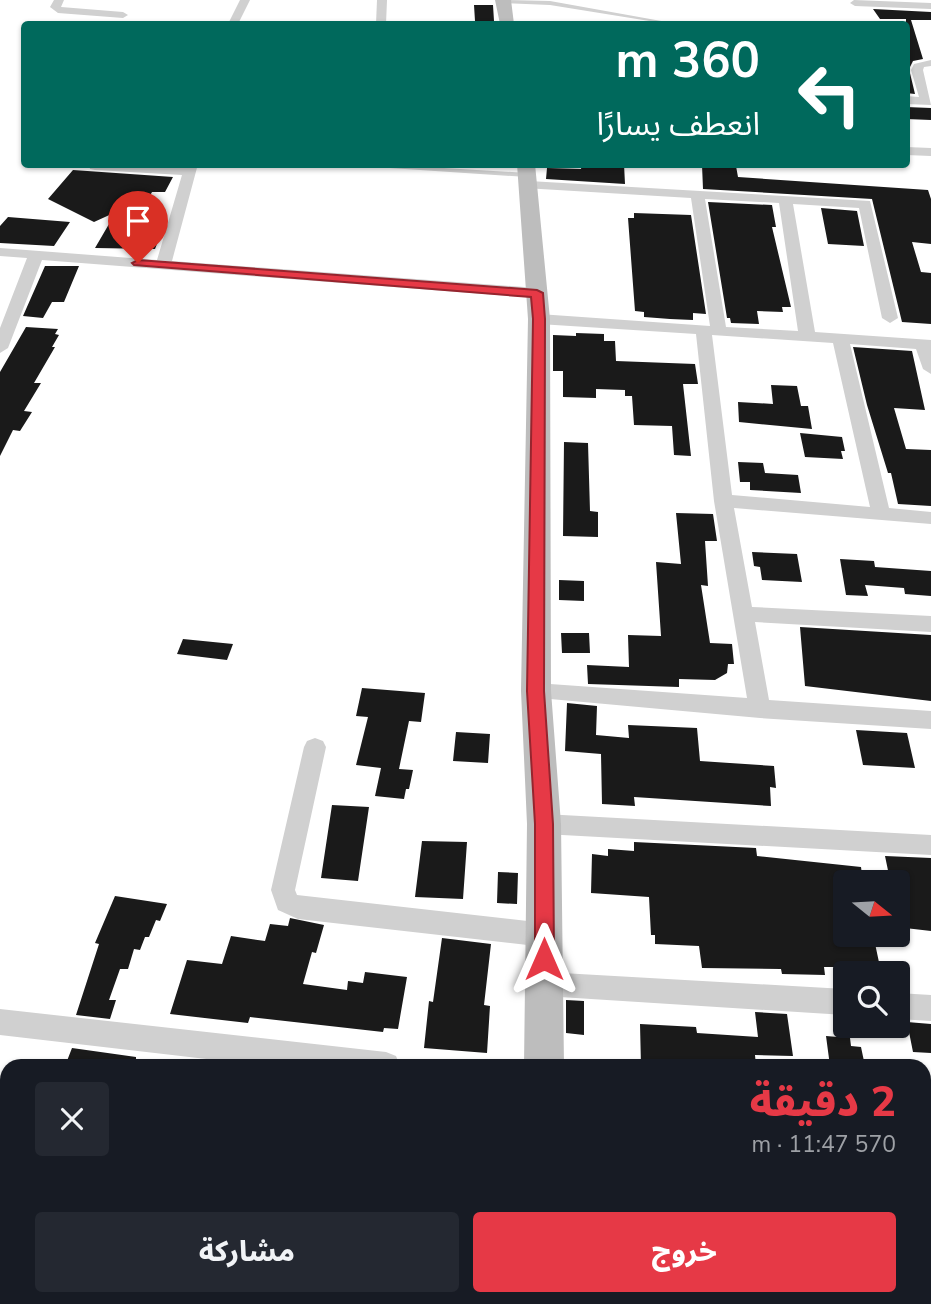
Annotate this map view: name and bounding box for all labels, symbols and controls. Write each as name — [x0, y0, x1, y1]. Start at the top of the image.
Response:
text: 360 m — [616, 27, 760, 94]
icon: left — [784, 49, 875, 140]
text: انعطف يسارًا — [596, 103, 760, 146]
pin — [108, 191, 168, 263]
icon: arrive — [119, 202, 157, 240]
north arrow — [833, 870, 910, 947]
map controls — [833, 870, 910, 1038]
position arrow — [507, 922, 581, 996]
button: search — [833, 961, 910, 1038]
text: 2 دقيقة — [749, 1074, 896, 1131]
button: close — [35, 1082, 109, 1156]
text: 570 m · 11:47 — [751, 1129, 896, 1160]
button: مشاركة — [35, 1212, 459, 1292]
button: خروج — [473, 1212, 896, 1292]

